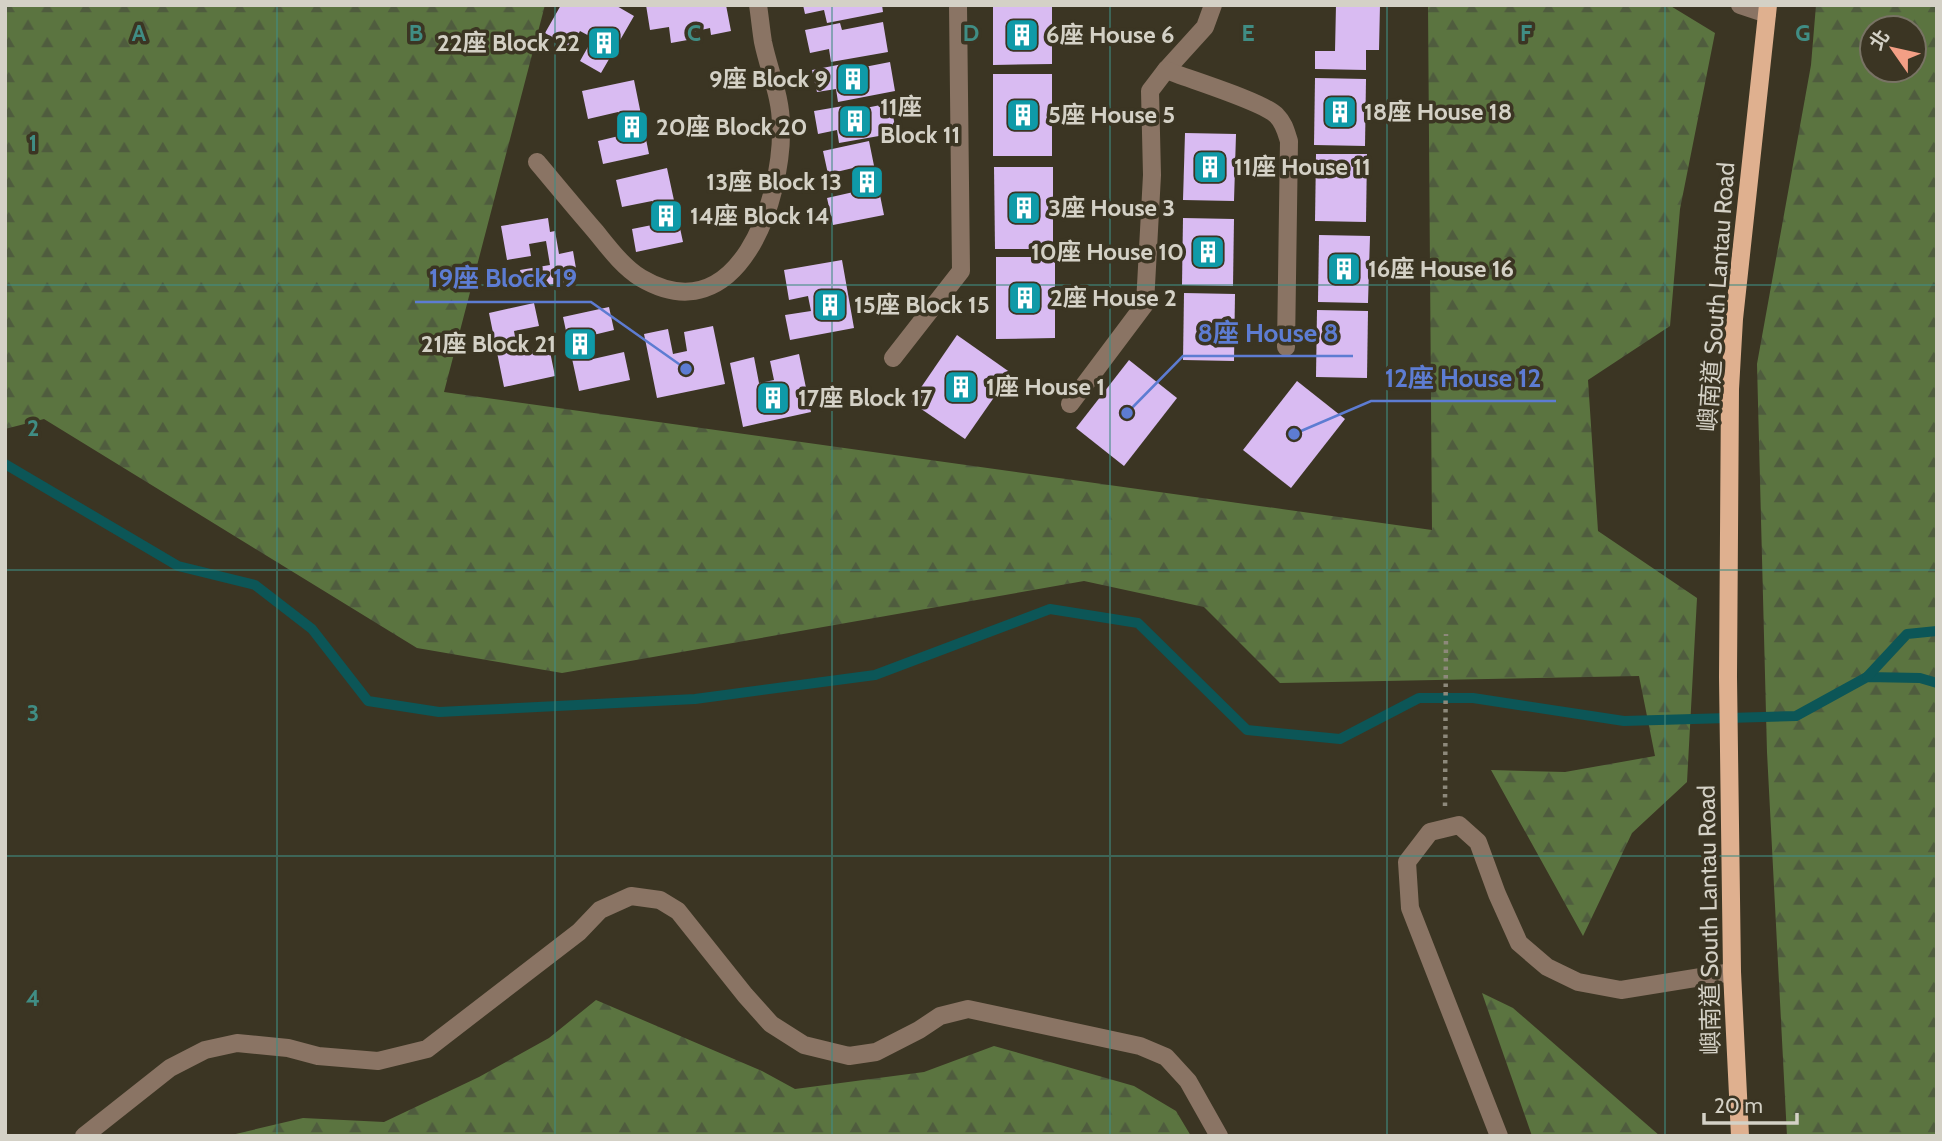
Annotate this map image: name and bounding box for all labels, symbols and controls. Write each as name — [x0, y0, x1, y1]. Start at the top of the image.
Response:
north arrow — [1858, 14, 1928, 84]
building icon: 6座 House 6 — [1003, 16, 1041, 54]
text: A — [132, 19, 147, 47]
text: B — [409, 19, 423, 47]
text: C — [687, 19, 701, 47]
text: D — [963, 19, 979, 47]
text: E — [1241, 19, 1255, 47]
text: F — [1520, 19, 1532, 47]
text: G — [1795, 19, 1811, 47]
place label: 6座 House 6 — [1046, 20, 1174, 49]
building icon: 22座 Block 22 — [585, 24, 623, 62]
text: 北 — [1864, 25, 1894, 54]
place label: 22座 Block 22 — [437, 28, 580, 57]
building icon: 9座 Block 9 — [834, 60, 872, 98]
place label: 9座 Block 9 — [709, 64, 828, 93]
place label: 11座 Block 11 — [880, 92, 960, 149]
building icon: 18座 House 18 — [1321, 93, 1359, 131]
building icon: 5座 House 5 — [1004, 96, 1042, 134]
place label: 18座 House 18 — [1364, 97, 1512, 126]
place label: 5座 House 5 — [1048, 100, 1175, 129]
building icon: 11座 Block 11 — [836, 102, 874, 140]
building icon: 20座 Block 20 — [613, 108, 651, 146]
place label: 20座 Block 20 — [656, 112, 807, 141]
text: 1 — [29, 129, 37, 157]
building icon: 11座 House 11 — [1191, 148, 1229, 186]
place label: 11座 House 11 — [1234, 152, 1371, 181]
street label: 嶼南道 South Lantau Road — [1693, 161, 1740, 433]
building icon: 13座 Block 13 — [848, 163, 886, 201]
place label: 13座 Block 13 — [706, 167, 842, 196]
building icon: 3座 House 3 — [1005, 189, 1043, 227]
place label: 3座 House 3 — [1048, 193, 1175, 222]
building icon: 14座 Block 14 — [647, 197, 685, 235]
place label: 14座 Block 14 — [690, 201, 830, 230]
building icon: 10座 House 10 — [1189, 233, 1227, 271]
place label: 10座 House 10 — [1031, 237, 1184, 266]
building icon: 16座 House 16 — [1325, 250, 1363, 288]
place label: 16座 House 16 — [1368, 254, 1514, 283]
callout: 19座 Block 19 — [415, 255, 591, 302]
text: 19座 Block 19 — [429, 262, 577, 294]
building icon: 2座 House 2 — [1006, 279, 1044, 317]
place label: 2座 House 2 — [1050, 283, 1177, 312]
building icon: 15座 Block 15 — [811, 286, 849, 324]
place label: 15座 Block 15 — [854, 290, 990, 319]
callout: 8座 House 8 — [1183, 309, 1353, 356]
text: 8座 House 8 — [1197, 317, 1339, 349]
building icon: 21座 Block 21 — [561, 325, 599, 363]
place label: 21座 Block 21 — [421, 329, 556, 358]
callout: 12座 House 12 — [1371, 354, 1556, 401]
text: 12座 House 12 — [1385, 362, 1541, 394]
building icon: 1座 House 1 — [942, 368, 980, 406]
place label: 1座 House 1 — [986, 372, 1105, 401]
building icon: 17座 Block 17 — [754, 379, 792, 417]
place label: 17座 Block 17 — [798, 383, 933, 412]
text: 2 — [27, 414, 39, 442]
text: 3 — [27, 699, 39, 727]
street label: 嶼南道 South Lantau Road — [1692, 785, 1725, 1055]
text: 4 — [26, 984, 40, 1012]
scale bar — [1704, 1082, 1797, 1126]
text: 20 m — [1714, 1093, 1763, 1118]

